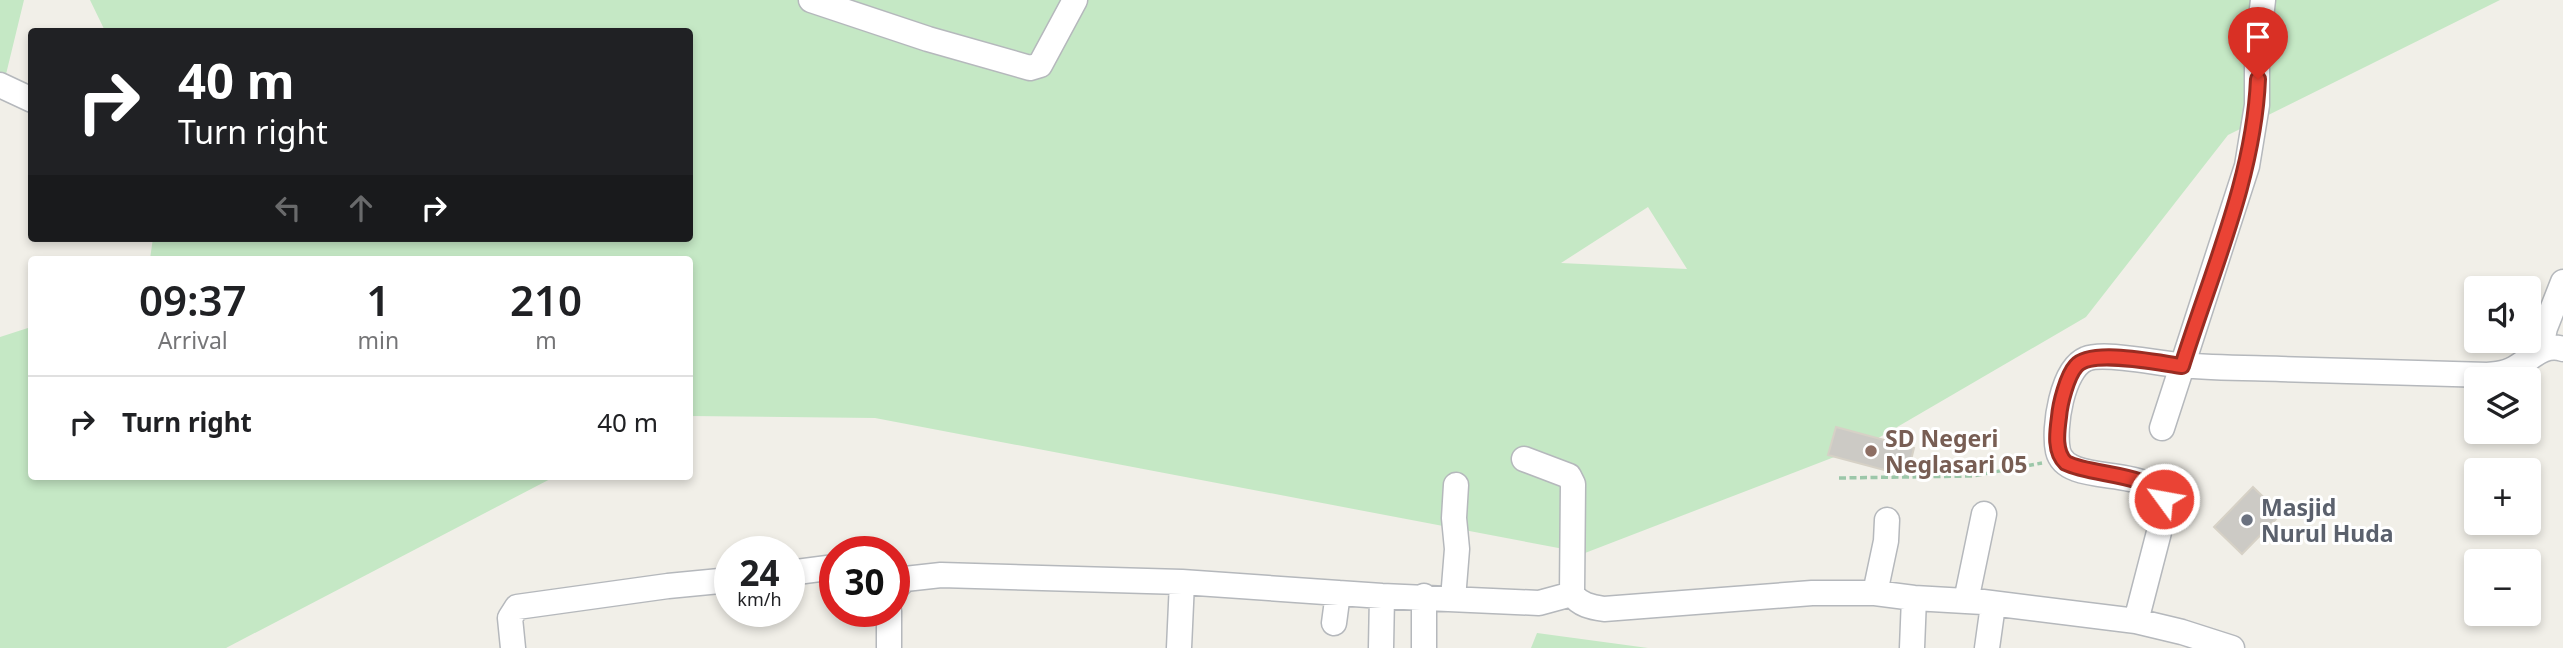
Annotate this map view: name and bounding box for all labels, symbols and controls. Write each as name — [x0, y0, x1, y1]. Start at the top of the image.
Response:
pin — [2228, 7, 2288, 79]
icon: arrive — [2239, 18, 2277, 56]
text: 40 m — [178, 47, 295, 113]
icon: right — [63, 56, 154, 147]
text: Turn right — [178, 110, 328, 153]
icon: left — [269, 189, 307, 227]
icon: ahead — [342, 189, 380, 227]
icon: right — [415, 189, 453, 227]
text: 09:37 — [139, 271, 247, 328]
text: 1 — [366, 271, 390, 328]
text: 210 — [510, 271, 582, 328]
map controls — [2464, 276, 2541, 626]
button: sound — [2464, 276, 2541, 353]
text: Arrival — [158, 324, 228, 356]
text: min — [357, 324, 399, 356]
text: m — [535, 324, 557, 356]
button: layers — [2464, 367, 2541, 444]
icon: right — [63, 403, 101, 441]
text: Turn right — [122, 404, 252, 440]
text: 40 m — [597, 404, 658, 440]
place label: SD Negeri Neglasari 05 — [1885, 422, 2027, 480]
marker: SD Negeri Neglasari 05 — [1863, 443, 1879, 459]
button: + — [2464, 458, 2541, 535]
position arrow — [2127, 462, 2201, 536]
place label: Masjid Nurul Huda — [2261, 491, 2394, 549]
marker: Masjid Nurul Huda — [2239, 512, 2255, 528]
speed limit sign: 30 — [819, 536, 910, 627]
text: 24 — [739, 549, 780, 596]
button: − — [2464, 549, 2541, 626]
text: km/h — [737, 587, 782, 611]

